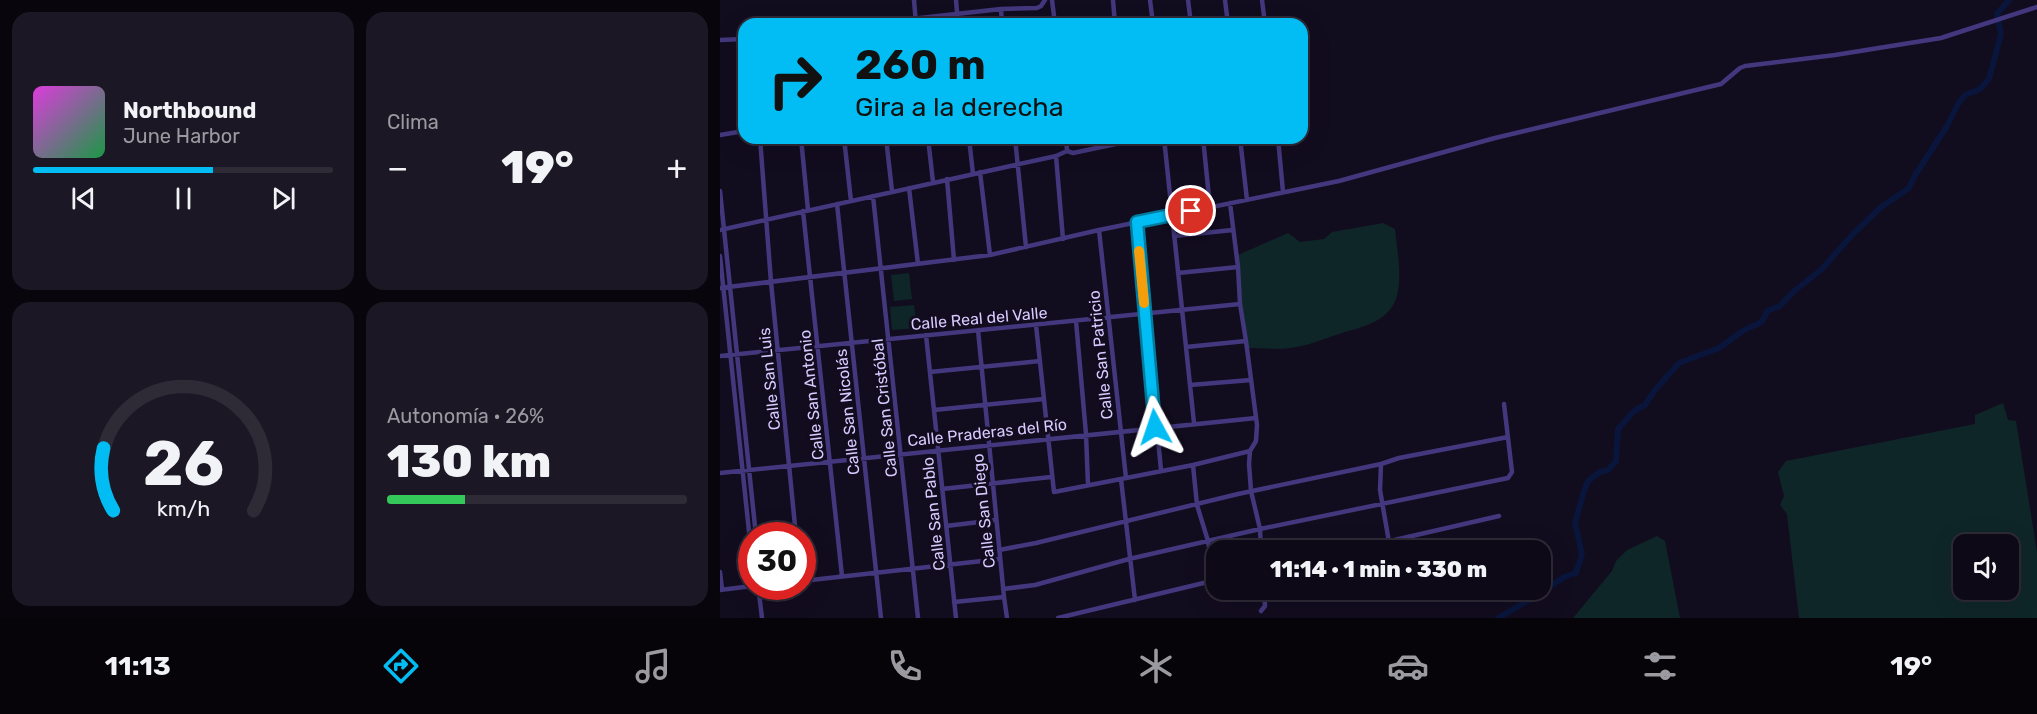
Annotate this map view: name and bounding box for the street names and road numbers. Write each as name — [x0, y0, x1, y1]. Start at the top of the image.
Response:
street label: Calle San Patricio — [1084, 290, 1117, 420]
street label: Calle Real del Valle — [910, 303, 1048, 334]
street label: Calle San Luis — [755, 327, 784, 431]
street label: Calle San Antonio — [795, 329, 828, 461]
street label: Calle San Cristóbal — [868, 338, 901, 478]
street label: Calle San Nicolás — [831, 348, 864, 476]
street label: Calle Praderas del Río — [906, 415, 1068, 450]
street label: Calle San Diego — [968, 453, 999, 569]
street label: Calle San Pablo — [918, 456, 949, 572]

